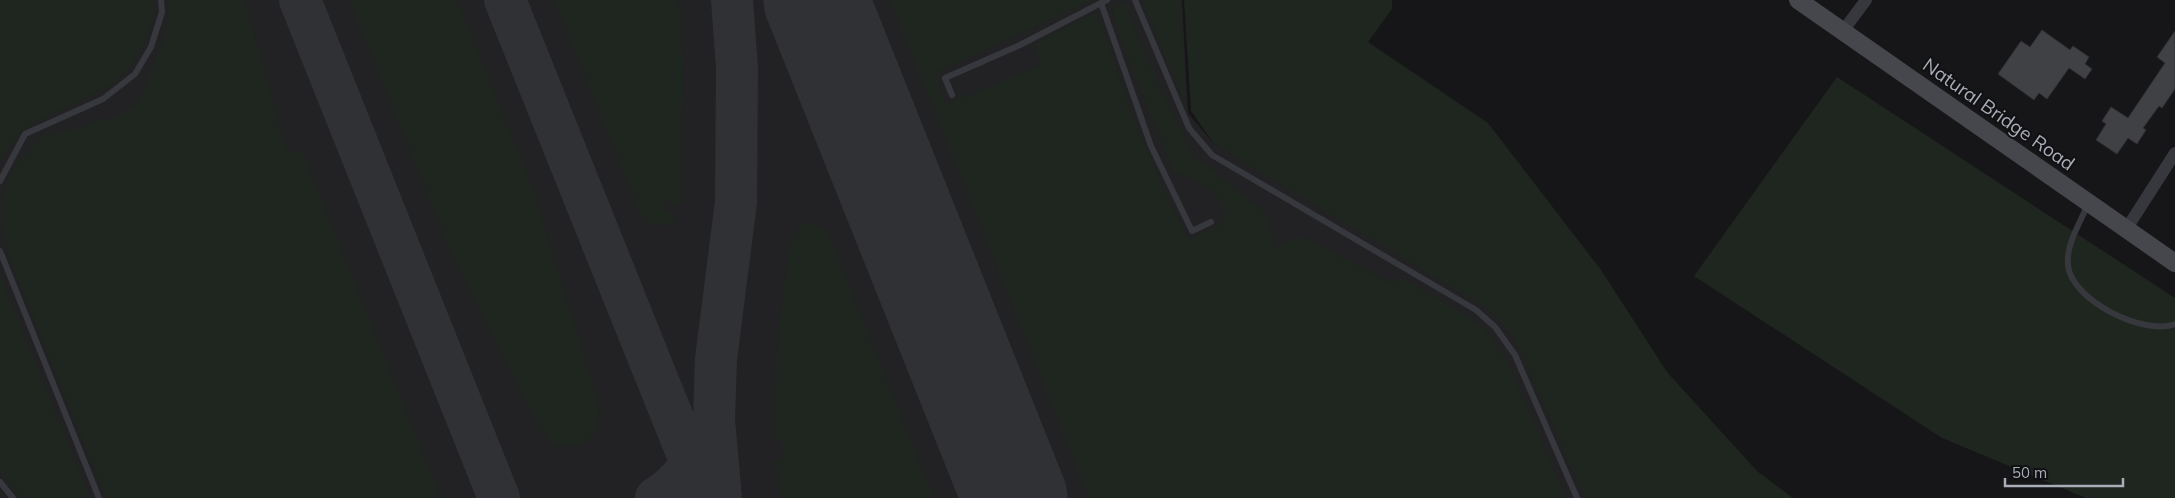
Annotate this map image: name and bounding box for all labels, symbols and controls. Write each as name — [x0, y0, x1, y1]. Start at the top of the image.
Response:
street label: Natural Bridge Road — [1918, 53, 2080, 175]
scale bar — [2005, 456, 2122, 488]
text: 50 m — [2012, 463, 2047, 482]

